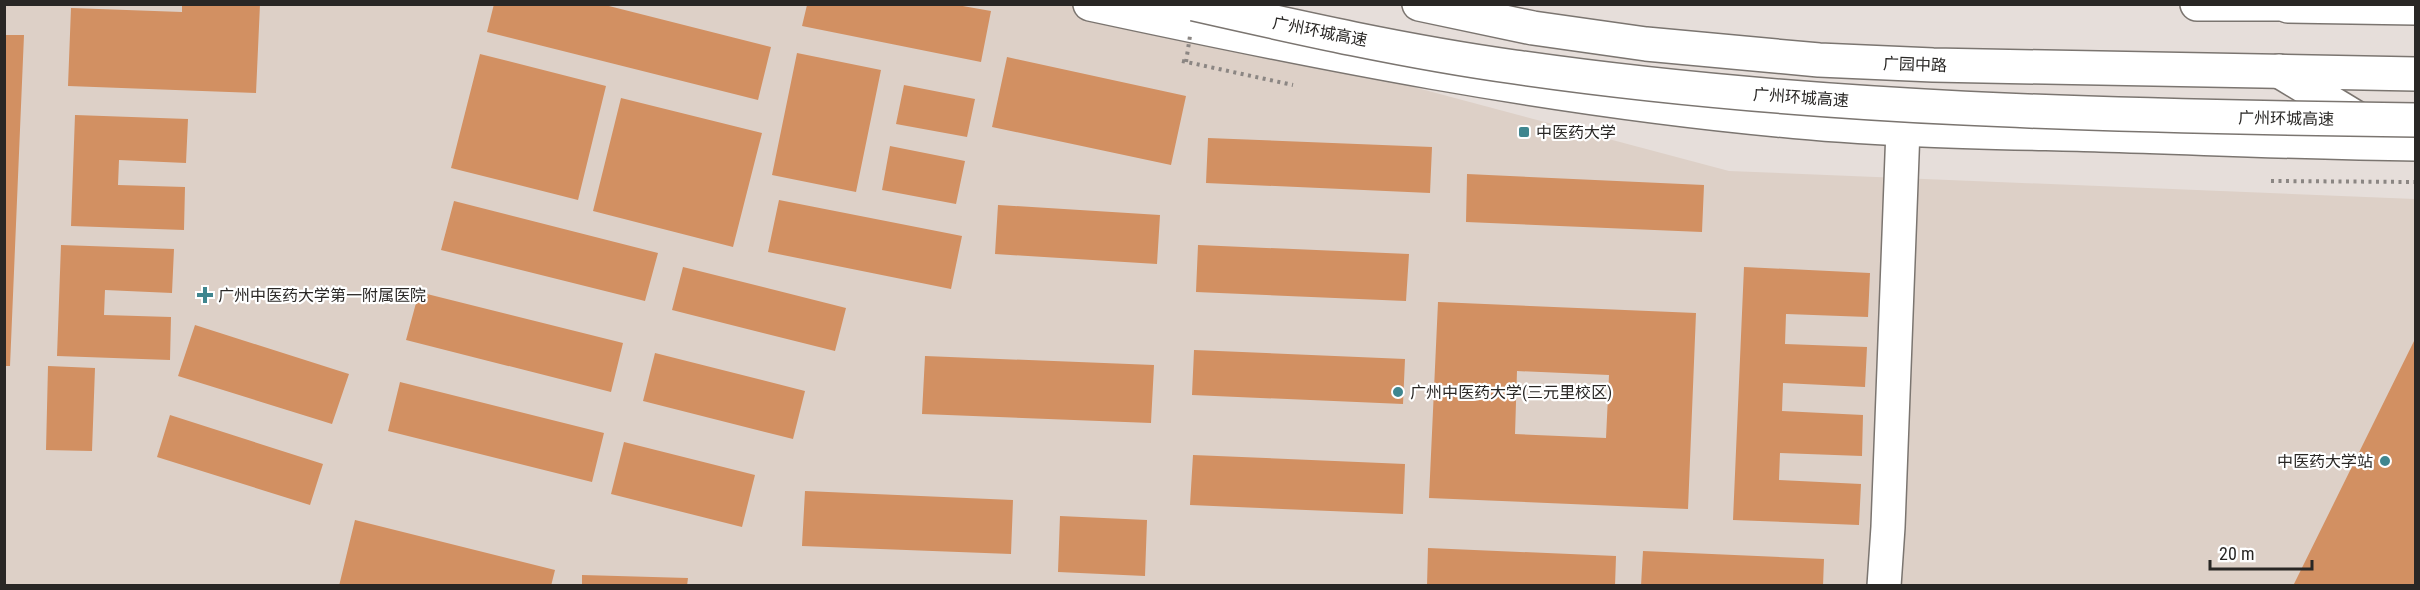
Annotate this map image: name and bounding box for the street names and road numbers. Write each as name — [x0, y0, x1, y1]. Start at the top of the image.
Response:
street label: 广州环城高速 — [1271, 13, 1369, 50]
street label: 广园中路 — [1883, 54, 1947, 75]
street label: 广州环城高速 — [1752, 85, 1850, 110]
street label: 广州环城高速 — [2238, 108, 2334, 129]

